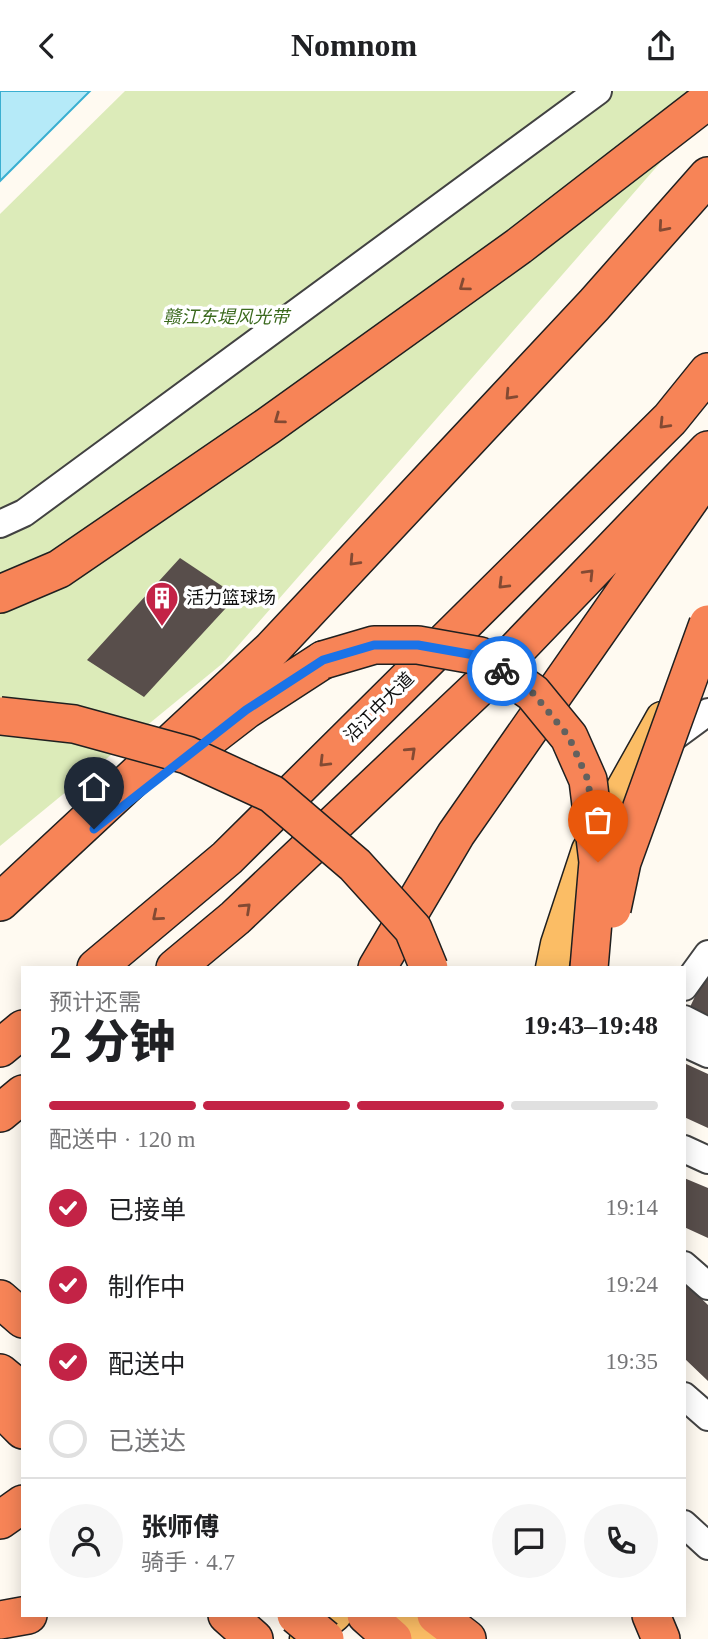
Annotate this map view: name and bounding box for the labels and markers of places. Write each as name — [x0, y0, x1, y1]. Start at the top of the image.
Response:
building icon: 活力篮球场 — [143, 579, 181, 628]
place label: 活力篮球场 — [186, 588, 276, 608]
pin — [64, 757, 124, 829]
pin — [568, 790, 628, 862]

